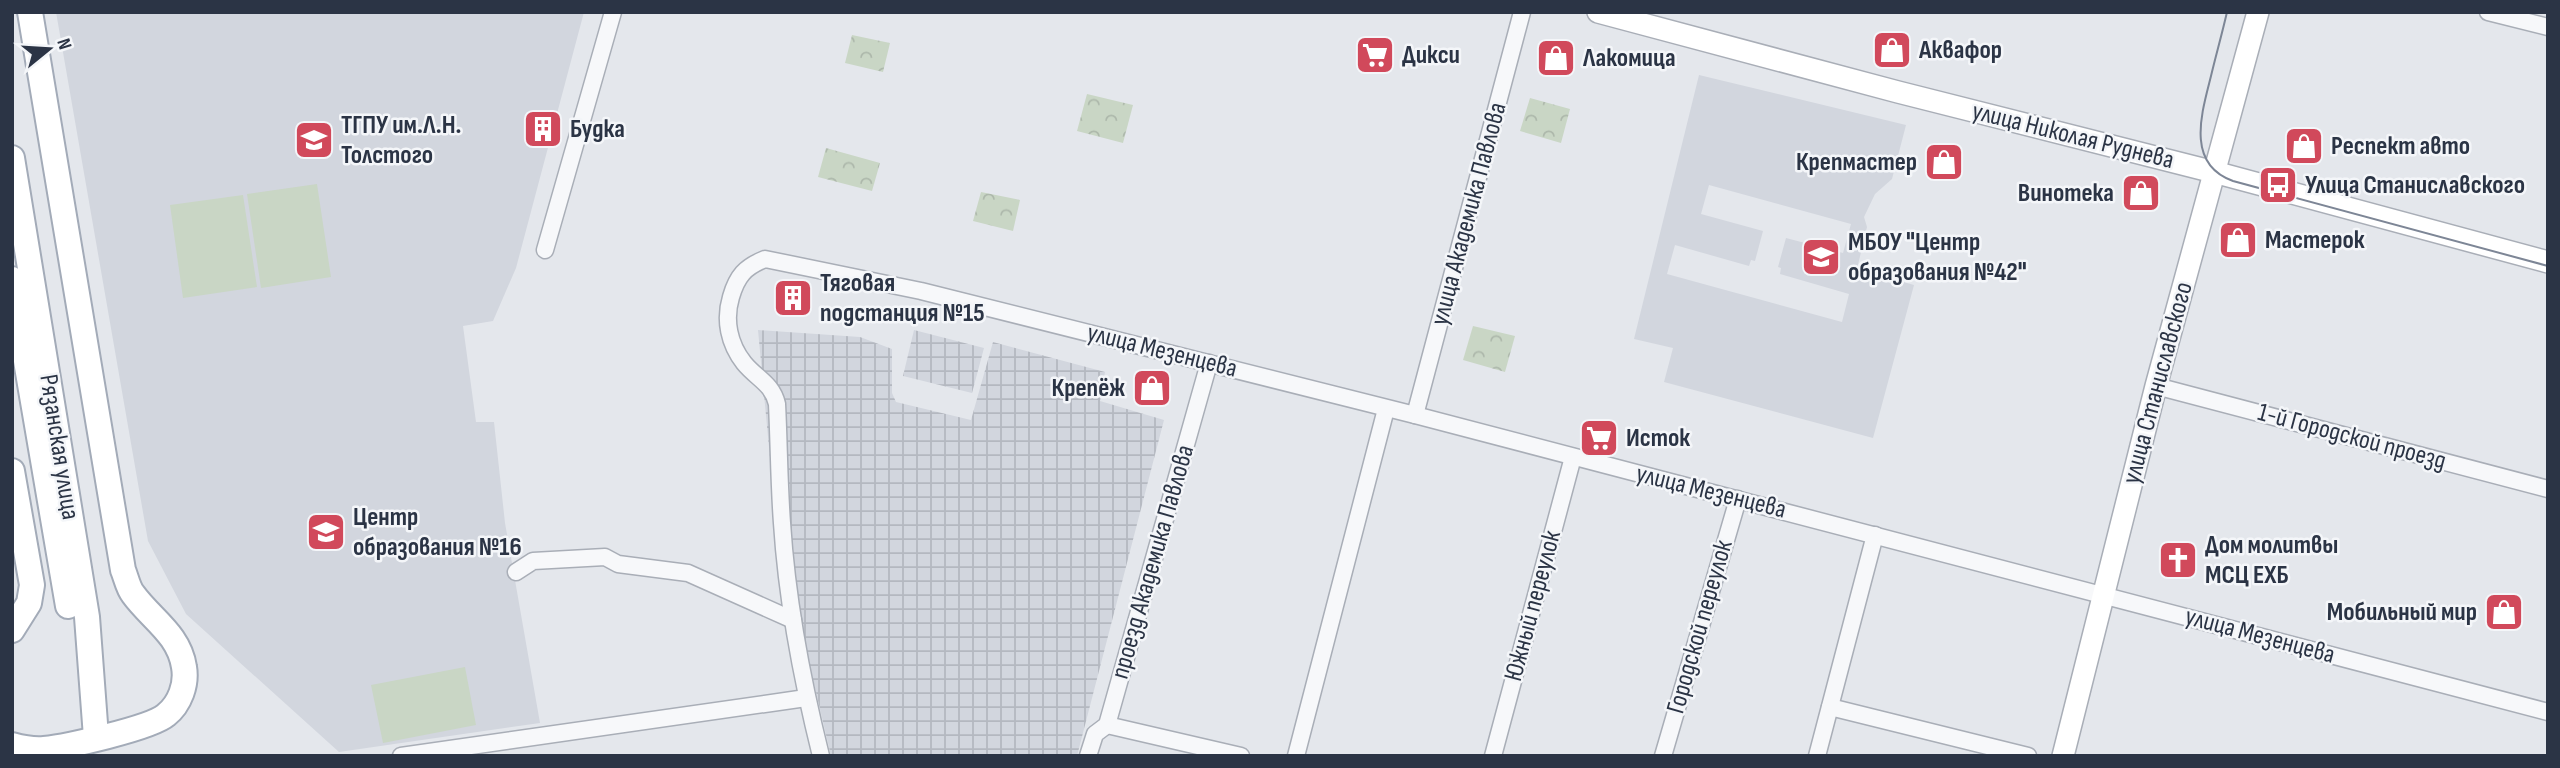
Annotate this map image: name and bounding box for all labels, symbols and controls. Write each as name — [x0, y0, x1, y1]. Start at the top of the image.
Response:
north arrow — [14, 14, 84, 84]
shop icon: Аквафор — [1871, 29, 1913, 71]
supermarket icon: Дикси — [1354, 34, 1396, 76]
place label: Аквафор — [1918, 35, 2002, 66]
text: N — [51, 36, 76, 53]
shop icon: Лакомица — [1535, 37, 1577, 79]
place label: Дикси — [1402, 40, 1460, 71]
place label: Лакомица — [1582, 43, 1676, 74]
street label: улица Николая Руднева — [1969, 96, 2177, 176]
street label: улица Академика Павлова — [1424, 99, 1514, 329]
building icon: Будка — [522, 108, 564, 150]
place label: ТГПУ им.Л.Н. Толстого — [341, 110, 461, 171]
place label: Будка — [570, 114, 625, 145]
school or university icon: ТГПУ им.Л.Н. Толстого — [293, 119, 335, 161]
shop icon: Респект авто — [2283, 125, 2325, 167]
place label: Респект авто — [2331, 131, 2470, 162]
shop icon: Крепмастер — [1923, 141, 1965, 183]
place label: Крепмастер — [1796, 147, 1917, 178]
bus stop icon: Улица Станиславского — [2257, 164, 2299, 206]
place label: Улица Станиславского — [2305, 170, 2525, 201]
shop icon: Винотека — [2120, 172, 2162, 214]
place label: Винотека — [2018, 178, 2114, 209]
shop icon: Мастерок — [2217, 219, 2259, 261]
place label: Мастерок — [2265, 225, 2365, 256]
place label: МБОУ "Центр образования №42" — [1848, 227, 2027, 288]
school or university icon: МБОУ "Центр образования №42" — [1800, 236, 1842, 278]
place label: Тяговая подстанция №15 — [820, 268, 985, 329]
building icon: Тяговая подстанция №15 — [772, 277, 814, 319]
street label: улица Станиславского — [2116, 279, 2200, 487]
street label: улица Мезенцева — [1084, 317, 1240, 385]
shop icon: Крепёж — [1131, 367, 1173, 409]
street label: Рязанская улица — [32, 372, 86, 522]
place label: Крепёж — [1052, 373, 1125, 404]
street label: 1-й Городской проезд — [2255, 397, 2449, 477]
supermarket icon: Исток — [1578, 417, 1620, 459]
place label: Исток — [1626, 423, 1690, 454]
street label: проезд Академика Павлова — [1105, 441, 1201, 683]
street label: улица Мезенцева — [1633, 458, 1789, 526]
place label: Центр образования №16 — [353, 502, 522, 563]
school or university icon: Центр образования №16 — [305, 511, 347, 553]
street label: Южный переулок — [1498, 527, 1568, 685]
place label: Дом молитвы МСЦ ЕХБ — [2205, 530, 2338, 591]
street label: Городской переулок — [1660, 537, 1740, 717]
church icon: Дом молитвы МСЦ ЕХБ — [2157, 539, 2199, 581]
shop icon: Мобильный мир — [2483, 591, 2525, 633]
place label: Мобильный мир — [2327, 597, 2477, 628]
street label: улица Мезенцева — [2182, 601, 2338, 671]

